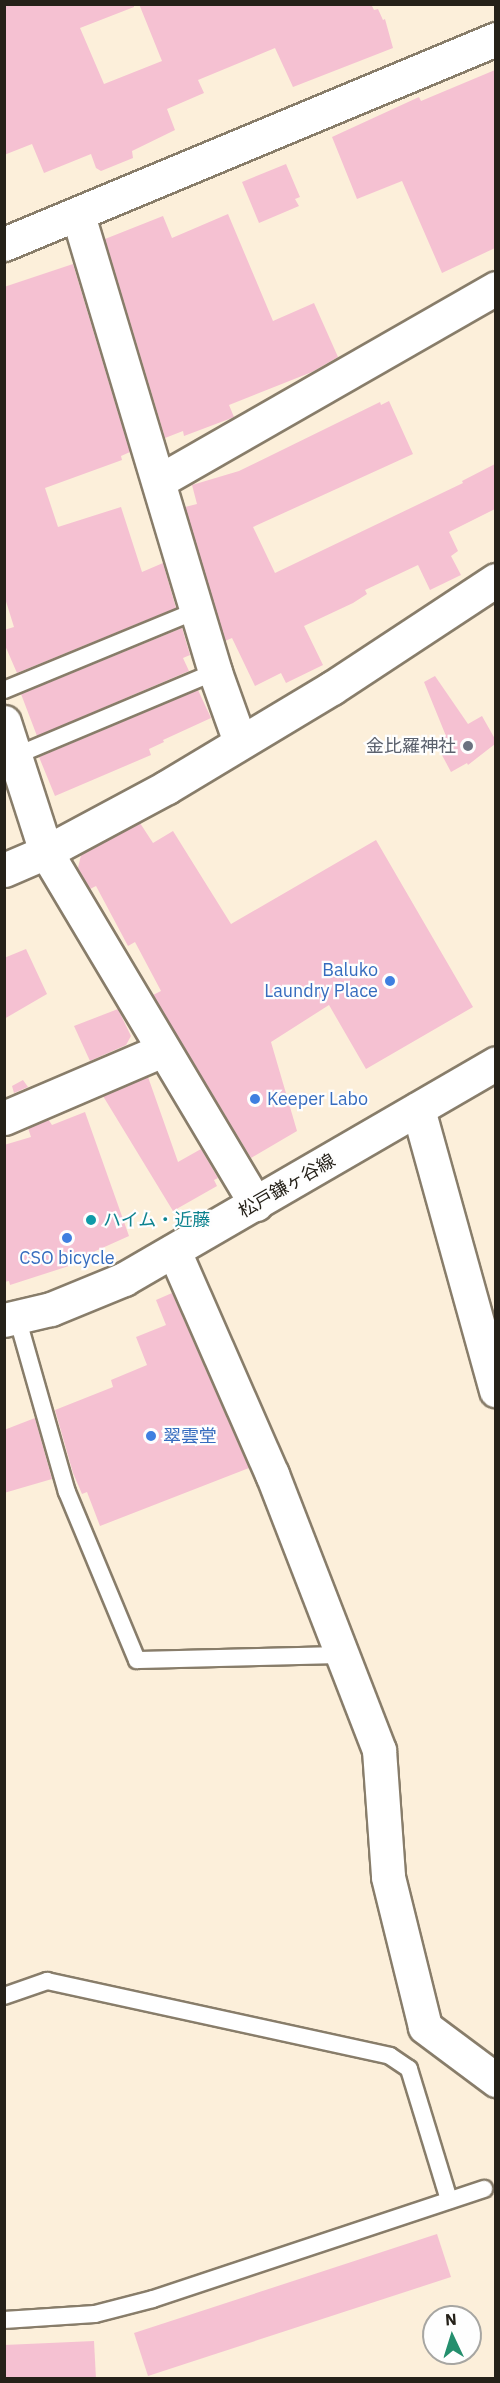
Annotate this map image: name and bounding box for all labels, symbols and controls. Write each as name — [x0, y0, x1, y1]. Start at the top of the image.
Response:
place label: 金比羅神社 — [366, 735, 456, 757]
marker: 金比羅神社 — [461, 739, 475, 753]
place label: Baluko Laundry Place — [264, 960, 378, 1002]
marker: Baluko Laundry Place — [383, 974, 397, 988]
place label: Keeper Labo — [267, 1088, 368, 1110]
marker: Keeper Labo — [248, 1092, 262, 1106]
street label: 松戸鎌ヶ谷線 — [235, 1150, 339, 1222]
place label: ハイム・近藤 — [103, 1209, 211, 1231]
marker: ハイム・近藤 — [84, 1213, 98, 1227]
marker: CSO bicycle — [60, 1231, 74, 1245]
place label: CSO bicycle — [19, 1247, 115, 1269]
place label: 翠雲堂 — [163, 1425, 217, 1447]
marker: 翠雲堂 — [144, 1429, 158, 1443]
north arrow — [422, 2305, 482, 2365]
text: N — [444, 2309, 457, 2329]

